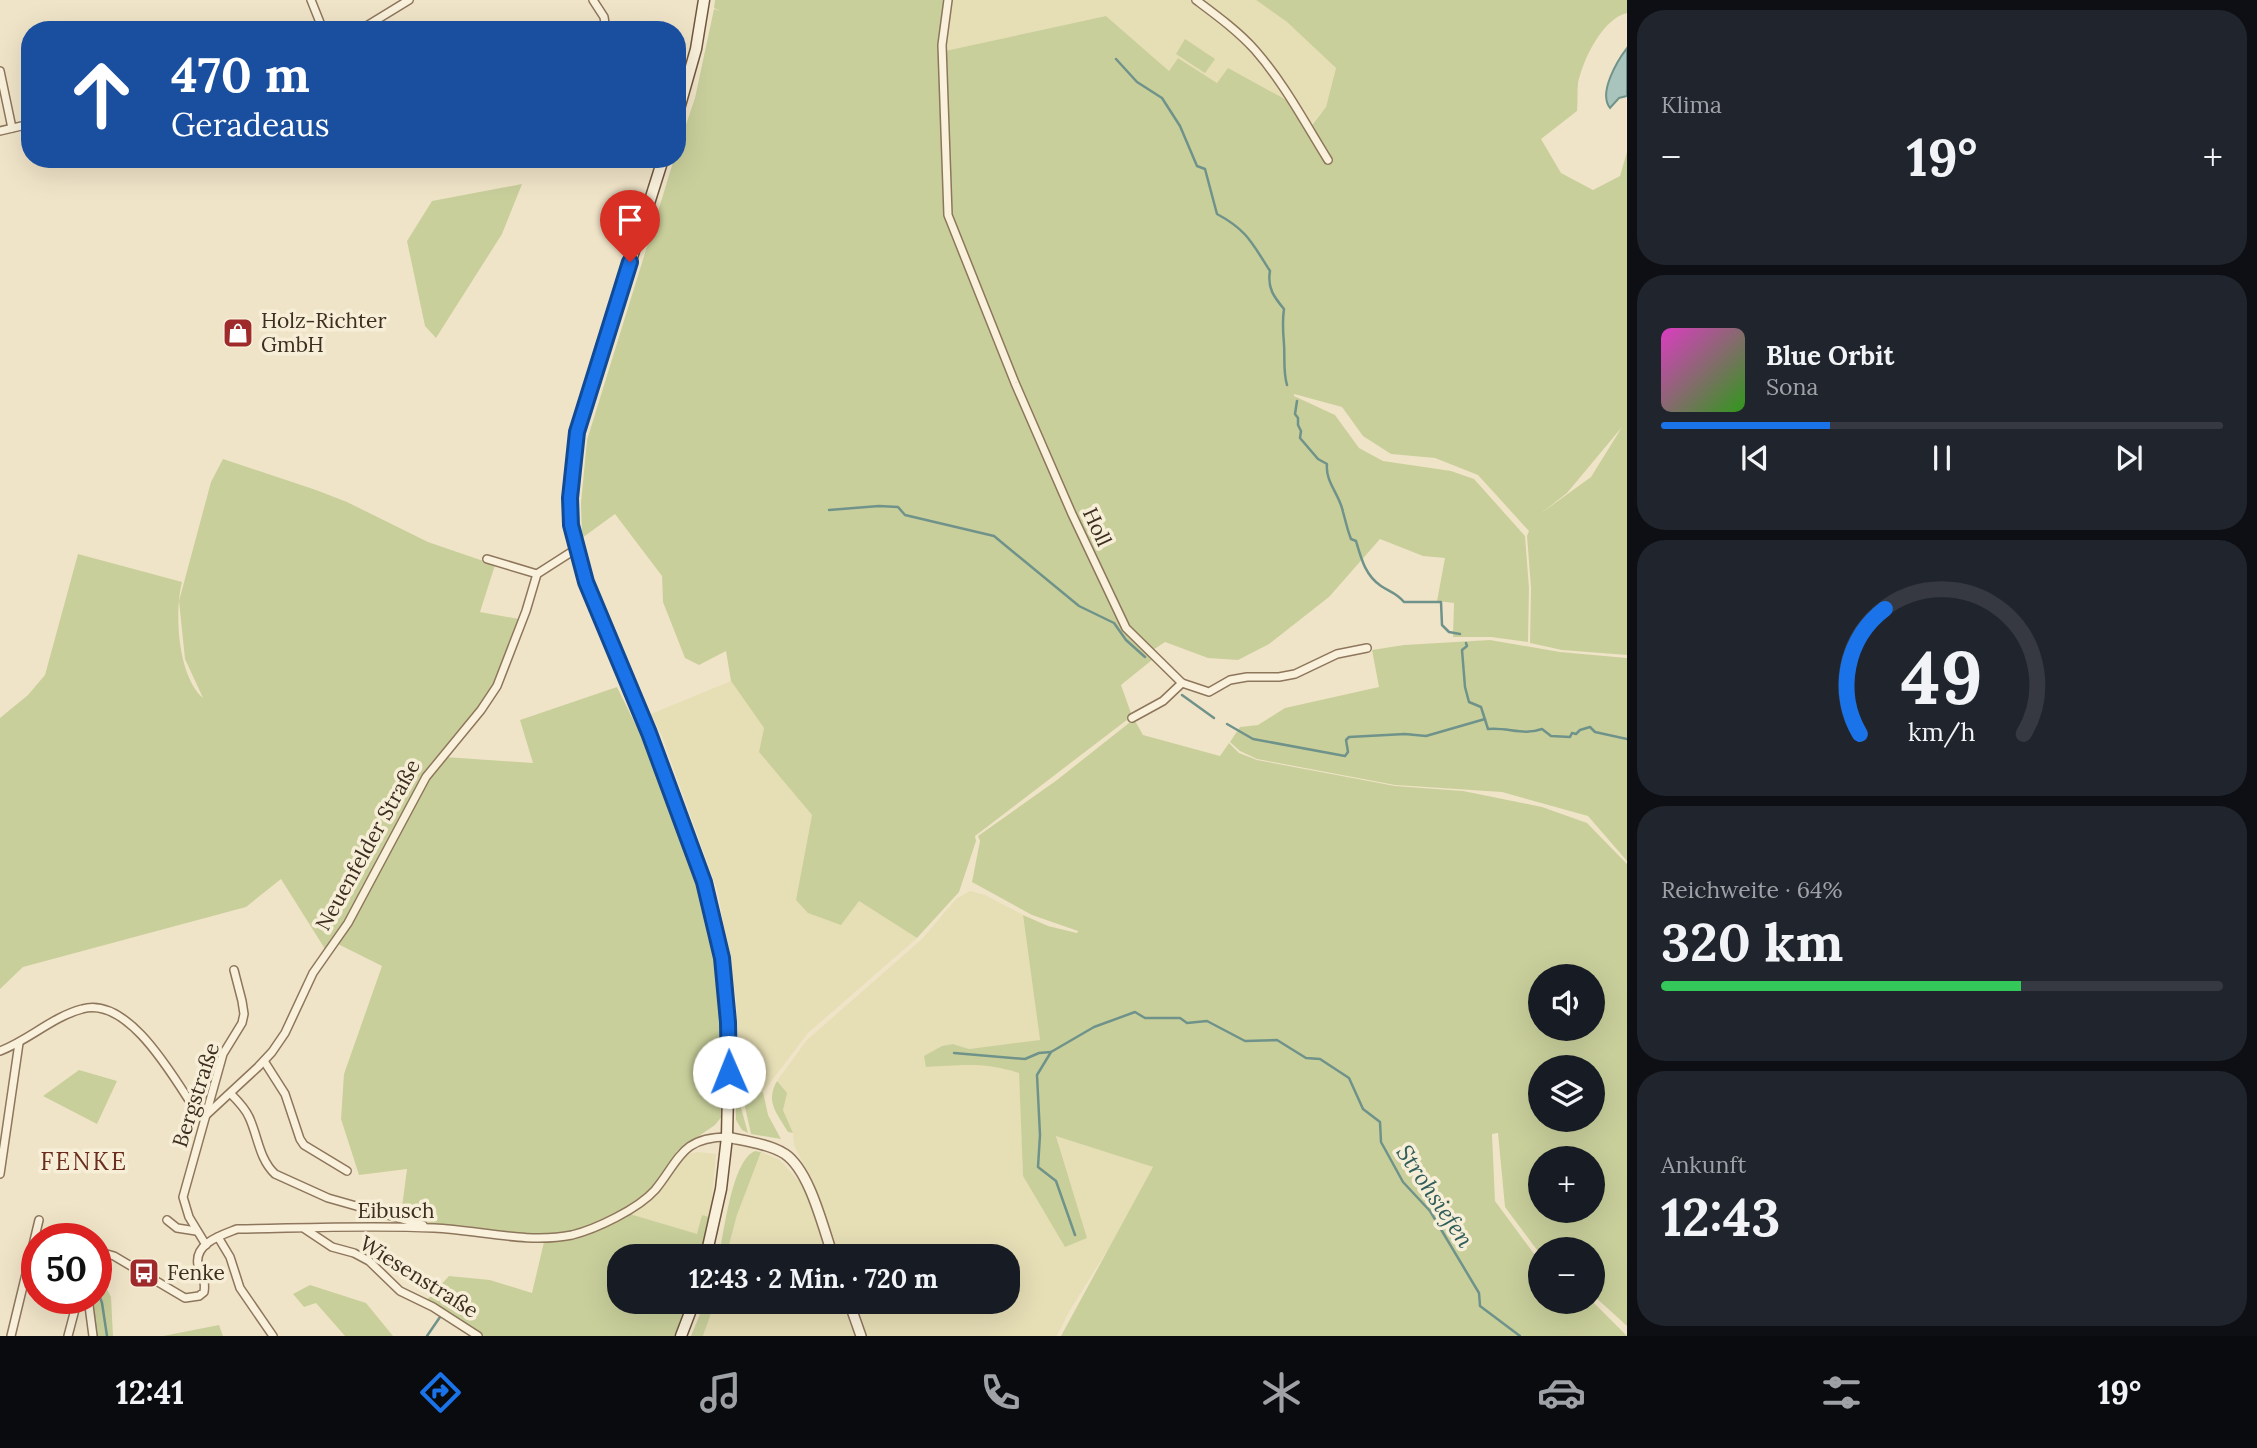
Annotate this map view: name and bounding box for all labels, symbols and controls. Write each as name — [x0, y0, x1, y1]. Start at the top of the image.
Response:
text: 470 m — [171, 43, 310, 105]
icon: ahead — [56, 49, 147, 140]
text: Klima — [1661, 90, 1722, 119]
text: Geradeaus — [171, 104, 330, 145]
text: 19° — [1907, 124, 1977, 190]
text: − — [1661, 133, 1681, 181]
text: + — [2203, 133, 2223, 181]
pin — [600, 190, 660, 262]
icon: arrive — [611, 201, 649, 239]
place label: Holz-Richter GmbH — [261, 307, 387, 358]
shop icon: Holz-Richter GmbH — [221, 316, 255, 350]
text: Blue Orbit — [1766, 339, 1894, 372]
text: Sona — [1766, 372, 1818, 401]
icon: previous — [1736, 439, 1774, 477]
icon: pause — [1923, 439, 1961, 477]
icon: next — [2110, 439, 2148, 477]
street label: Holl — [1077, 503, 1118, 550]
text: 49 — [1901, 631, 1983, 724]
text: km/h — [1908, 716, 1976, 748]
street label: Neuenfelder Straße — [309, 754, 426, 935]
text: Reichweite · 64% — [1661, 875, 1843, 904]
text: 320 km — [1661, 909, 1843, 975]
map controls — [1528, 964, 1605, 1314]
button: sound — [1528, 964, 1605, 1041]
position arrow — [692, 1035, 766, 1109]
street label: Bergstraße — [166, 1039, 225, 1151]
button: layers — [1528, 1055, 1605, 1132]
water label: Strohsiefen — [1391, 1139, 1480, 1252]
district label: FENKE — [40, 1146, 128, 1177]
button: + — [1528, 1146, 1605, 1223]
text: Ankunft — [1661, 1150, 1746, 1179]
text: 12:43 — [1661, 1184, 1780, 1250]
street label: Eibusch — [357, 1197, 435, 1224]
speed limit sign: 50 — [21, 1223, 112, 1314]
street label: Wiesenstraße — [355, 1229, 484, 1324]
button: − — [1528, 1237, 1605, 1314]
bus stop icon: Fenke — [127, 1256, 161, 1290]
place label: Fenke — [167, 1259, 225, 1286]
text: 12:43 · 2 Min. · 720 m — [689, 1262, 938, 1295]
icon: directions — [416, 1368, 465, 1417]
icon: music — [696, 1368, 745, 1417]
icon: phone — [976, 1368, 1025, 1417]
icon: climate — [1257, 1368, 1306, 1417]
icon: car — [1537, 1368, 1586, 1417]
icon: filters — [1817, 1368, 1866, 1417]
text: 12:41 — [116, 1372, 184, 1413]
text: 19° — [2098, 1372, 2141, 1413]

